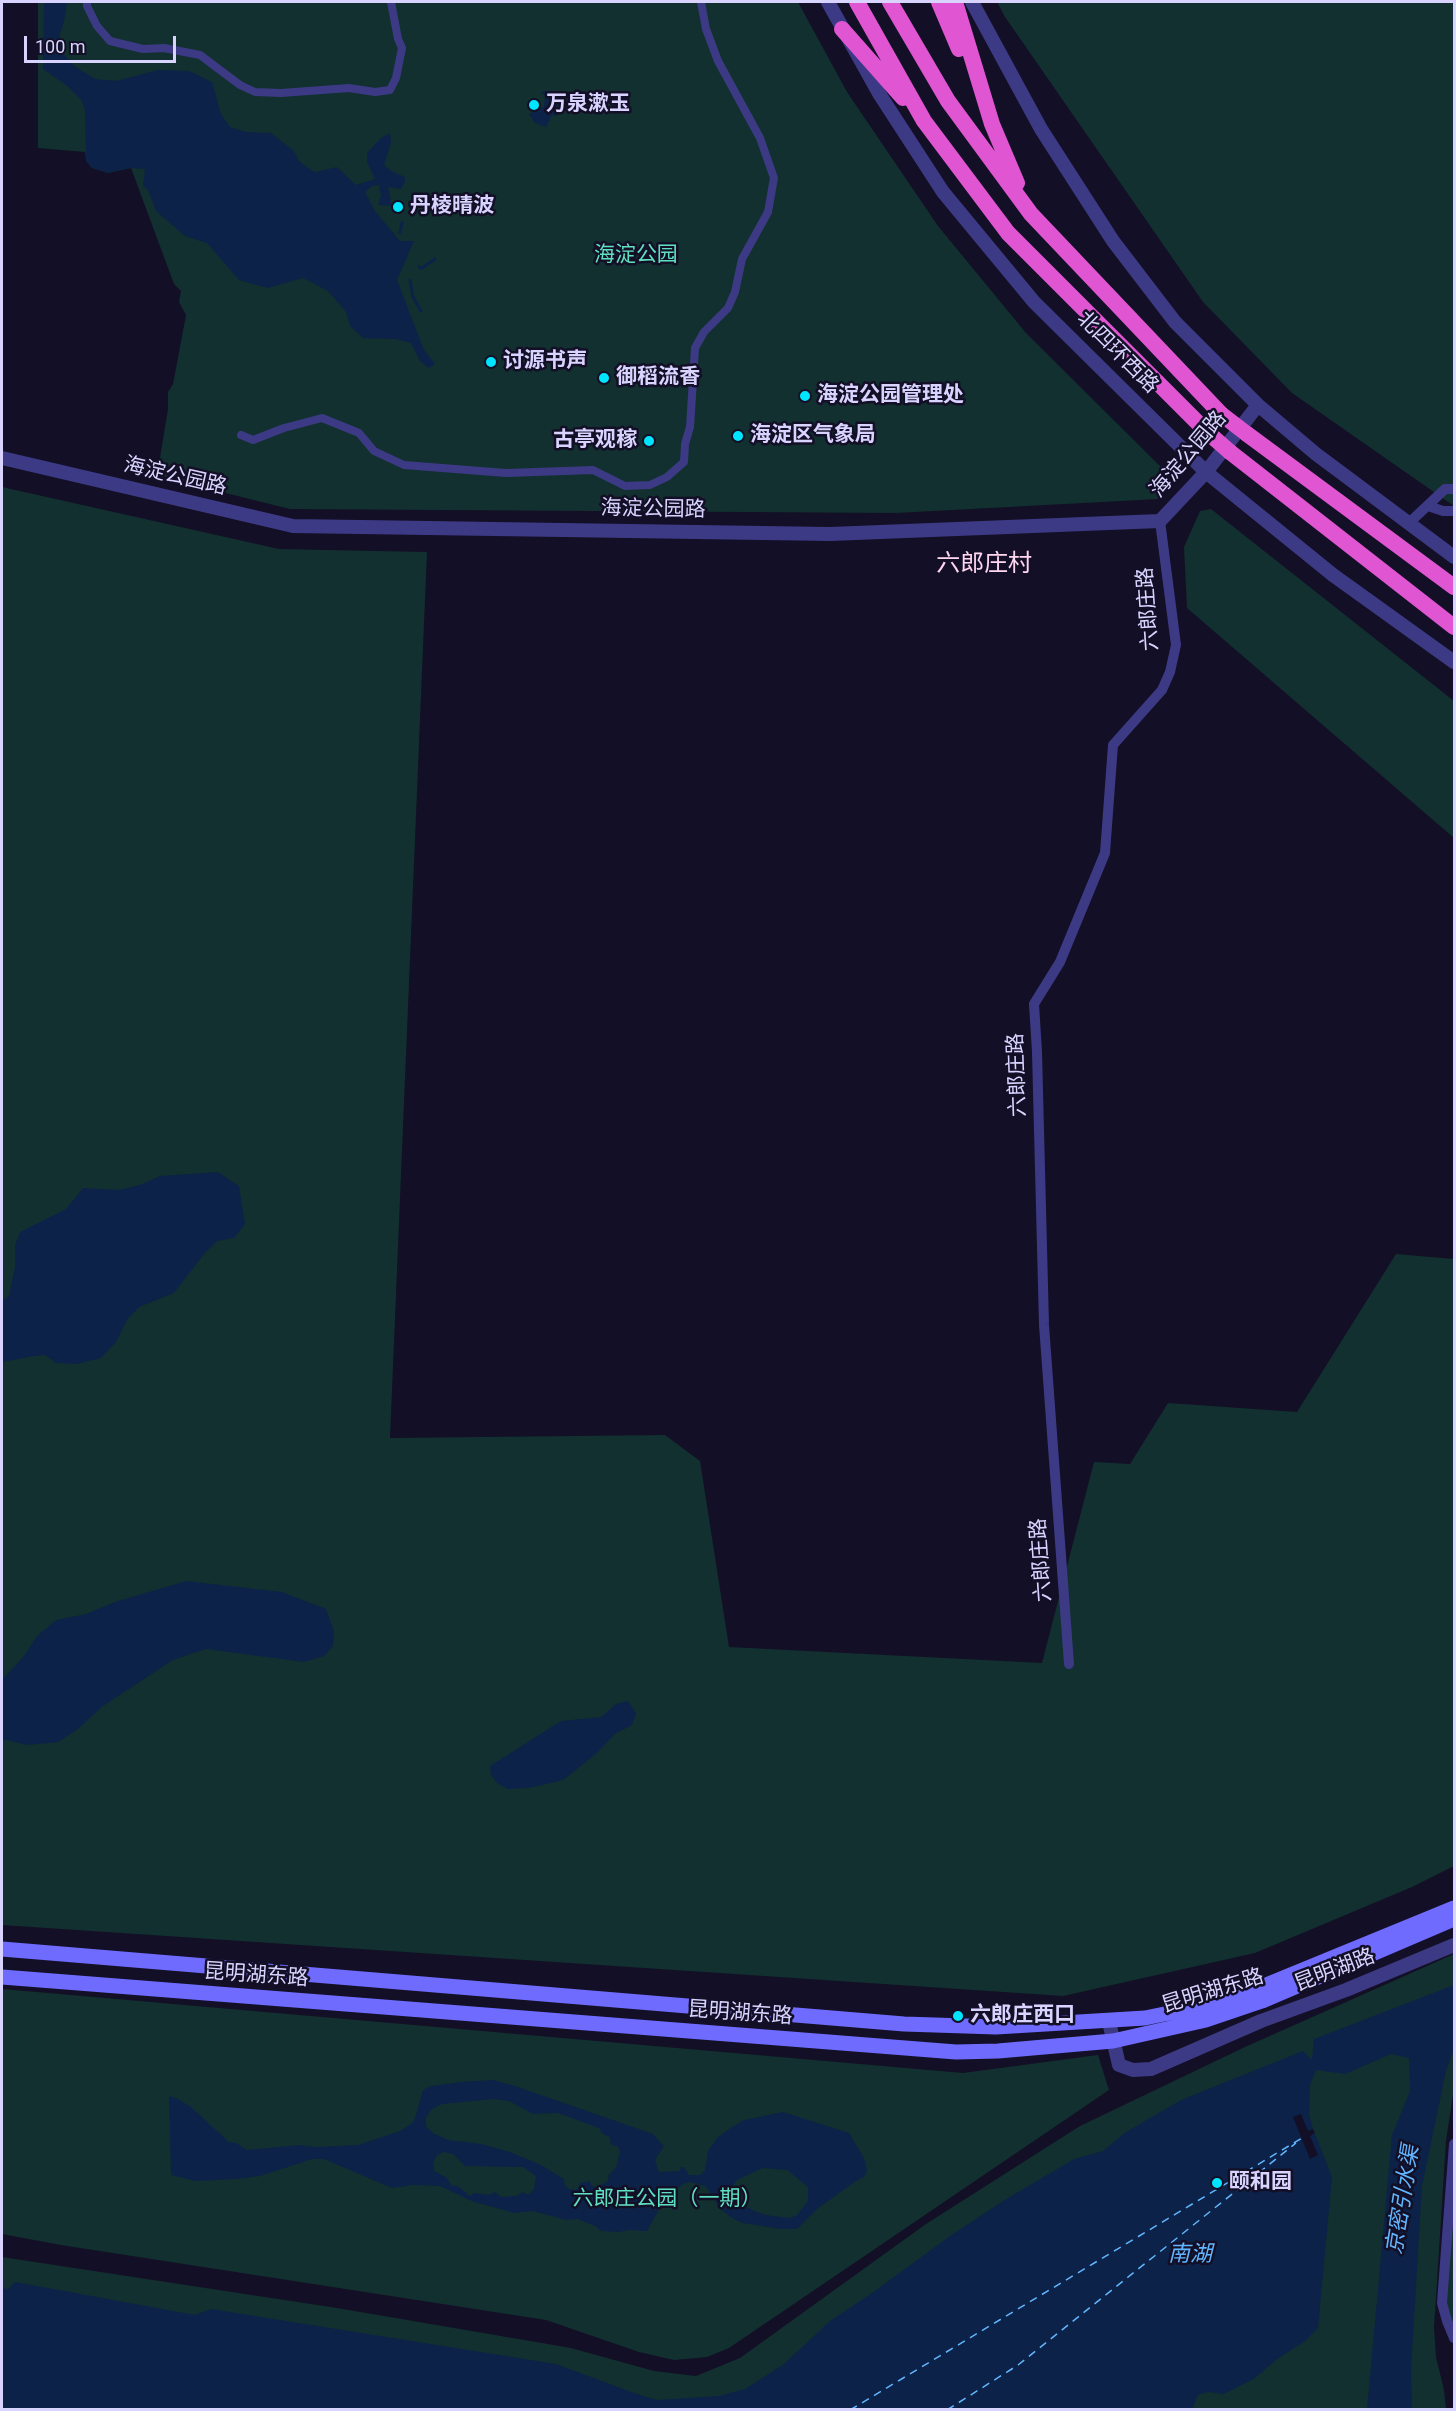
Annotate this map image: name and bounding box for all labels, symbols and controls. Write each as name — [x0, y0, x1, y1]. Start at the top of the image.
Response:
scale bar — [27, 24, 178, 62]
text: 100 m — [35, 36, 86, 57]
place label: 万泉漱玉 — [546, 92, 630, 118]
marker: 万泉漱玉 — [527, 98, 541, 112]
place label: 丹棱晴波 — [410, 194, 494, 220]
marker: 丹棱晴波 — [391, 200, 405, 214]
park label: 海淀公园 — [594, 243, 678, 269]
street label: 北四环西路 — [1071, 307, 1163, 399]
place label: 讨源书声 — [503, 349, 587, 375]
marker: 讨源书声 — [484, 355, 498, 369]
place label: 御稻流香 — [616, 365, 700, 391]
marker: 御稻流香 — [597, 371, 611, 385]
place label: 海淀公园管理处 — [817, 383, 964, 409]
marker: 海淀公园管理处 — [798, 389, 812, 403]
street label: 海淀公园路 — [1146, 407, 1232, 503]
place label: 海淀区气象局 — [750, 423, 876, 449]
place label: 古亭观稼 — [553, 428, 637, 454]
marker: 海淀区气象局 — [731, 429, 745, 443]
marker: 古亭观稼 — [642, 434, 656, 448]
street label: 海淀公园路 — [121, 453, 229, 501]
street label: 海淀公园路 — [600, 496, 706, 524]
district label: 六郎庄村 — [936, 551, 1032, 579]
street label: 六郎庄路 — [1134, 566, 1164, 652]
street label: 六郎庄路 — [1004, 1033, 1032, 1117]
street label: 六郎庄路 — [1027, 1517, 1057, 1603]
street label: 昆明湖路 — [1291, 1944, 1379, 1998]
street label: 昆明湖东路 — [203, 1960, 309, 1992]
street label: 昆明湖东路 — [1159, 1965, 1267, 2019]
street label: 昆明湖东路 — [687, 1998, 793, 2030]
place label: 六郎庄西口 — [970, 2003, 1075, 2029]
marker: 六郎庄西口 — [951, 2009, 965, 2023]
water label: 京密引水渠 — [1382, 2144, 1426, 2256]
place label: 颐和园 — [1229, 2170, 1292, 2196]
marker: 颐和园 — [1210, 2176, 1224, 2190]
park label: 六郎庄公园（一期） — [573, 2187, 761, 2213]
water label: 南湖 — [1168, 2242, 1212, 2268]

